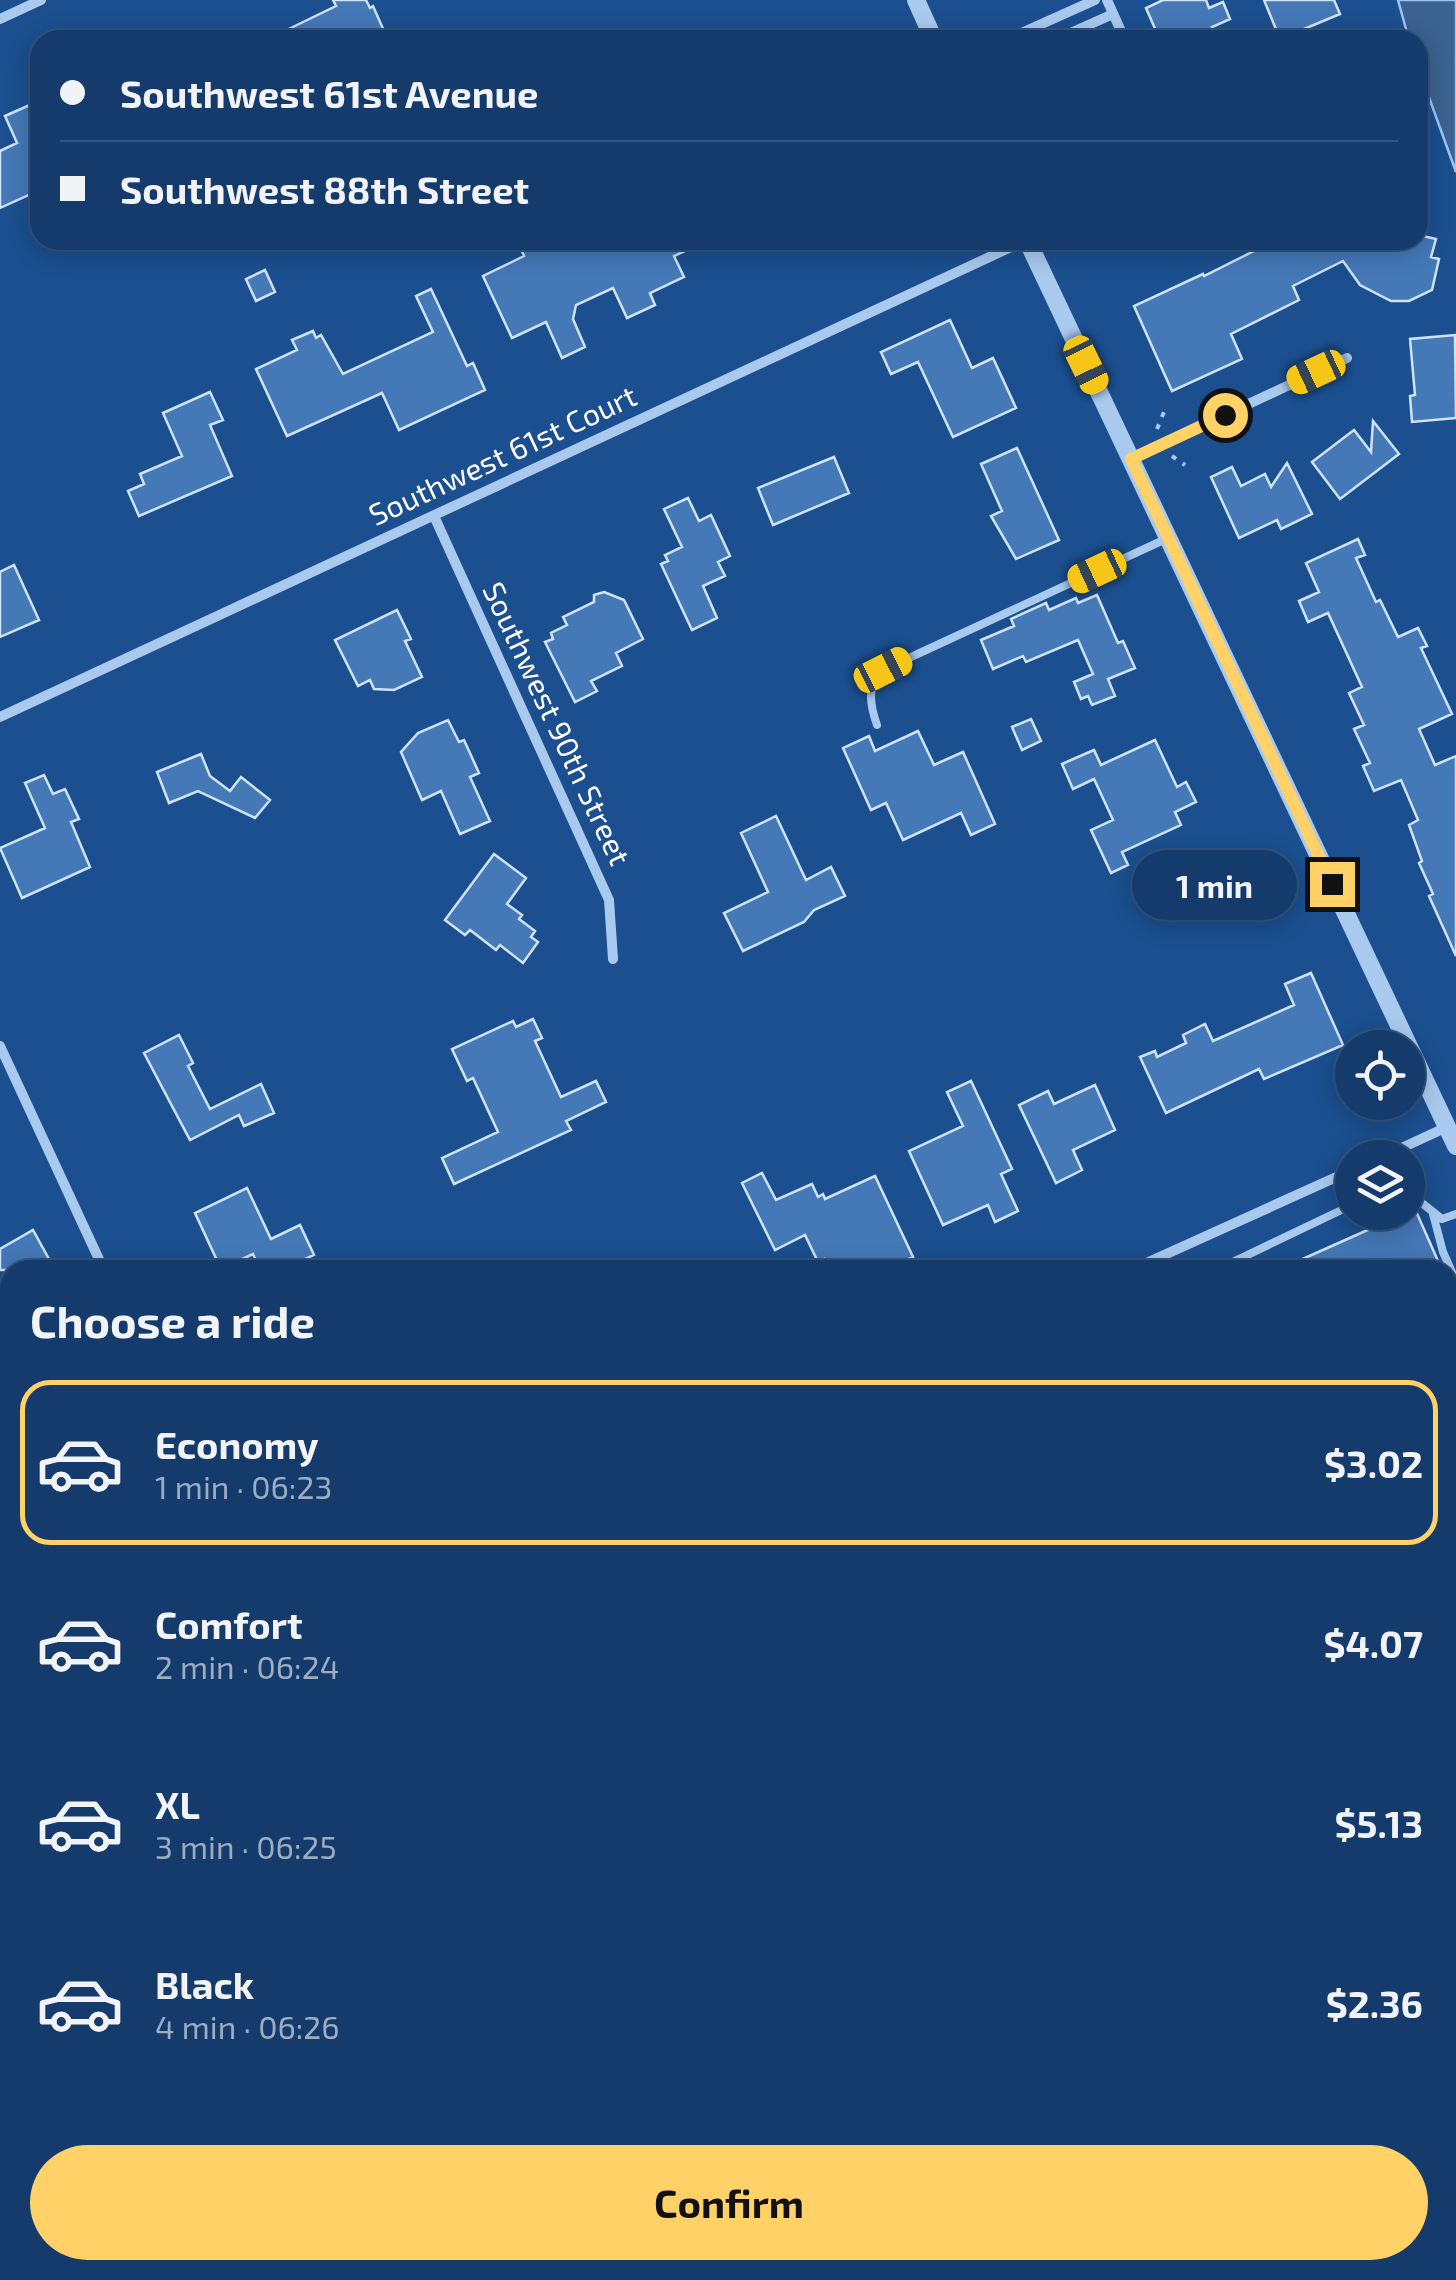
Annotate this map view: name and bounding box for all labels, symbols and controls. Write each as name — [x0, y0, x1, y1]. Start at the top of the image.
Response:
text: Southwest 61st Avenue — [120, 70, 538, 116]
text: Southwest 88th Street — [120, 166, 529, 212]
car — [1059, 331, 1113, 399]
car — [1282, 346, 1350, 398]
street label: Southwest 61st Court — [363, 376, 642, 532]
route start — [1203, 393, 1248, 438]
car — [1063, 545, 1131, 597]
street label: Southwest 90th Street — [476, 576, 639, 870]
car — [849, 643, 917, 697]
callout: 1 min — [1132, 849, 1297, 919]
route end — [1310, 862, 1355, 907]
text: 1 min — [1176, 866, 1253, 904]
map controls — [1335, 1030, 1425, 1230]
button: locate — [1335, 1030, 1425, 1120]
button: layers — [1335, 1140, 1425, 1230]
text: Choose a ride — [30, 1293, 315, 1347]
icon: car — [35, 1418, 125, 1508]
text: Economy — [155, 1421, 319, 1467]
text: $3.02 — [1324, 1440, 1423, 1486]
text: 1 min · 06:23 — [155, 1467, 332, 1505]
icon: car — [35, 1598, 125, 1688]
text: Comfort — [155, 1601, 303, 1647]
text: $4.07 — [1323, 1620, 1423, 1666]
text: 2 min · 06:24 — [155, 1647, 339, 1685]
icon: car — [35, 1778, 125, 1868]
text: XL — [155, 1781, 200, 1827]
text: $5.13 — [1334, 1800, 1423, 1846]
text: 3 min · 06:25 — [155, 1827, 337, 1865]
icon: car — [35, 1958, 125, 2048]
text: Black — [155, 1961, 254, 2007]
text: $2.36 — [1326, 1980, 1423, 2026]
text: 4 min · 06:26 — [155, 2007, 340, 2045]
button: Confirm — [30, 2145, 1428, 2260]

